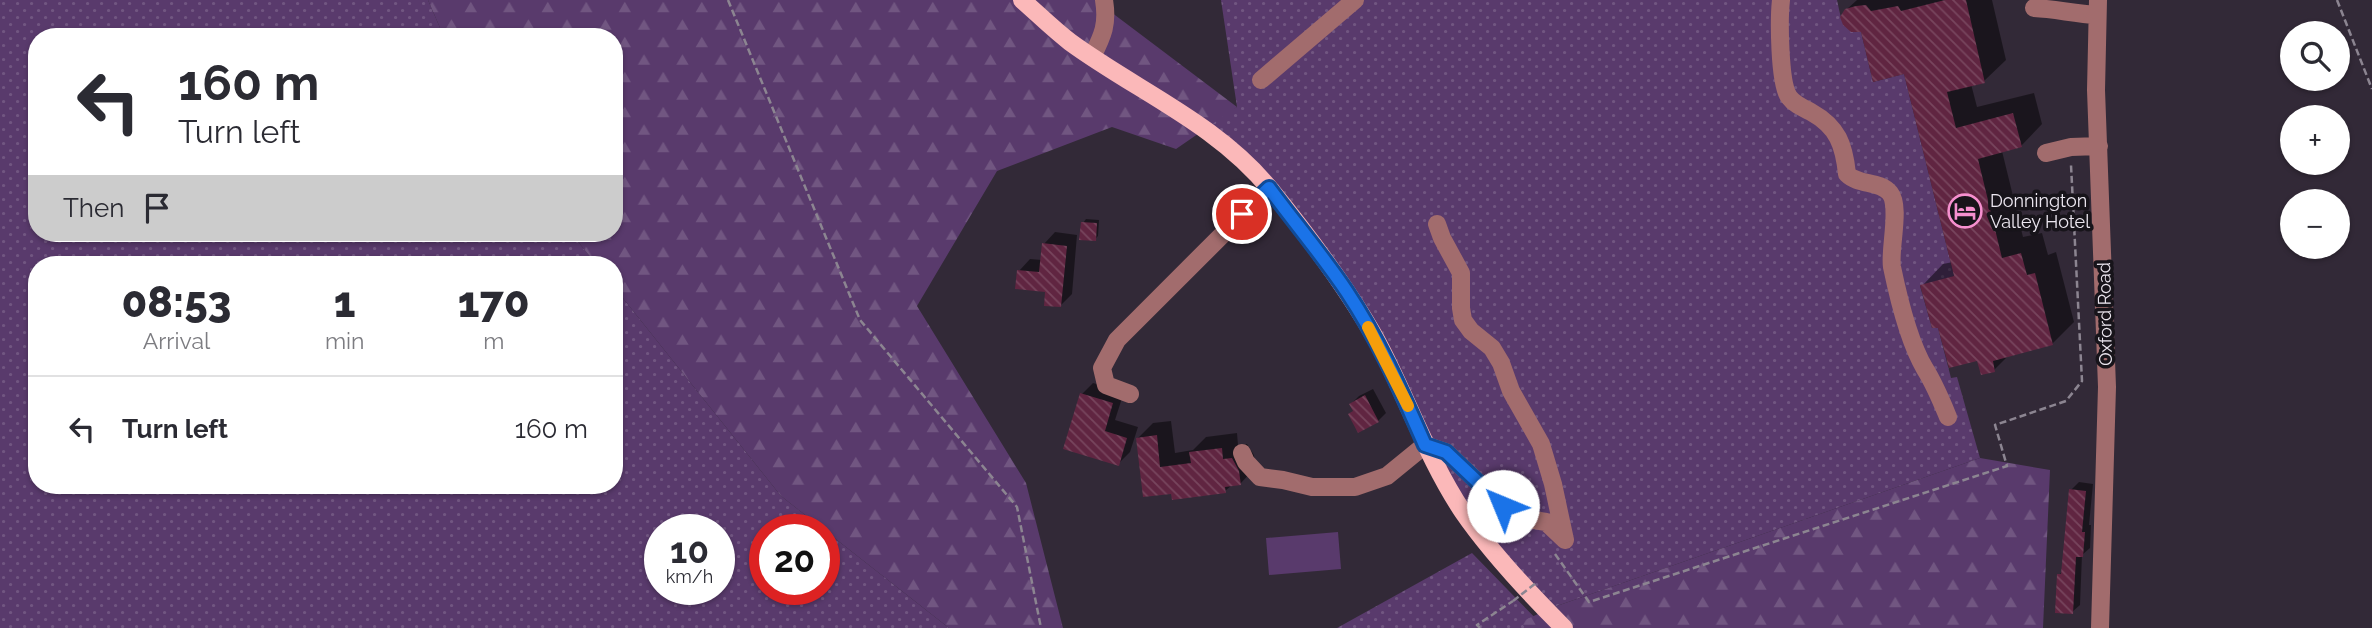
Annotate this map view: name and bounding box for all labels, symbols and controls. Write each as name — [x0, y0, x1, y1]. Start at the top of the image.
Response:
map controls — [2280, 21, 2350, 259]
button: search — [2280, 21, 2350, 91]
text: 160 m — [178, 54, 319, 111]
icon: left — [63, 56, 154, 147]
button: + — [2280, 105, 2350, 175]
text: Turn left — [178, 113, 300, 150]
pin — [1212, 184, 1272, 244]
icon: arrive — [138, 189, 176, 227]
button: − — [2280, 189, 2350, 259]
place label: Donnington Valley Hotel — [1990, 190, 2090, 232]
hotel icon: Donnington Valley Hotel — [1946, 192, 1984, 230]
text: Then — [63, 193, 124, 223]
icon: arrive — [1223, 195, 1261, 233]
street label: Oxford Road — [2093, 262, 2116, 366]
text: 08:53 — [121, 278, 232, 327]
text: 1 — [334, 278, 356, 327]
text: 170 — [458, 278, 530, 327]
text: Arrival — [143, 327, 210, 354]
text: min — [325, 327, 364, 354]
text: m — [483, 327, 504, 354]
icon: left — [63, 410, 101, 448]
text: Turn left — [122, 414, 228, 444]
text: 160 m — [515, 414, 588, 444]
position arrow — [1466, 469, 1540, 543]
speed limit sign: 20 — [749, 514, 840, 605]
text: 10 — [670, 530, 709, 571]
text: km/h — [666, 566, 713, 587]

